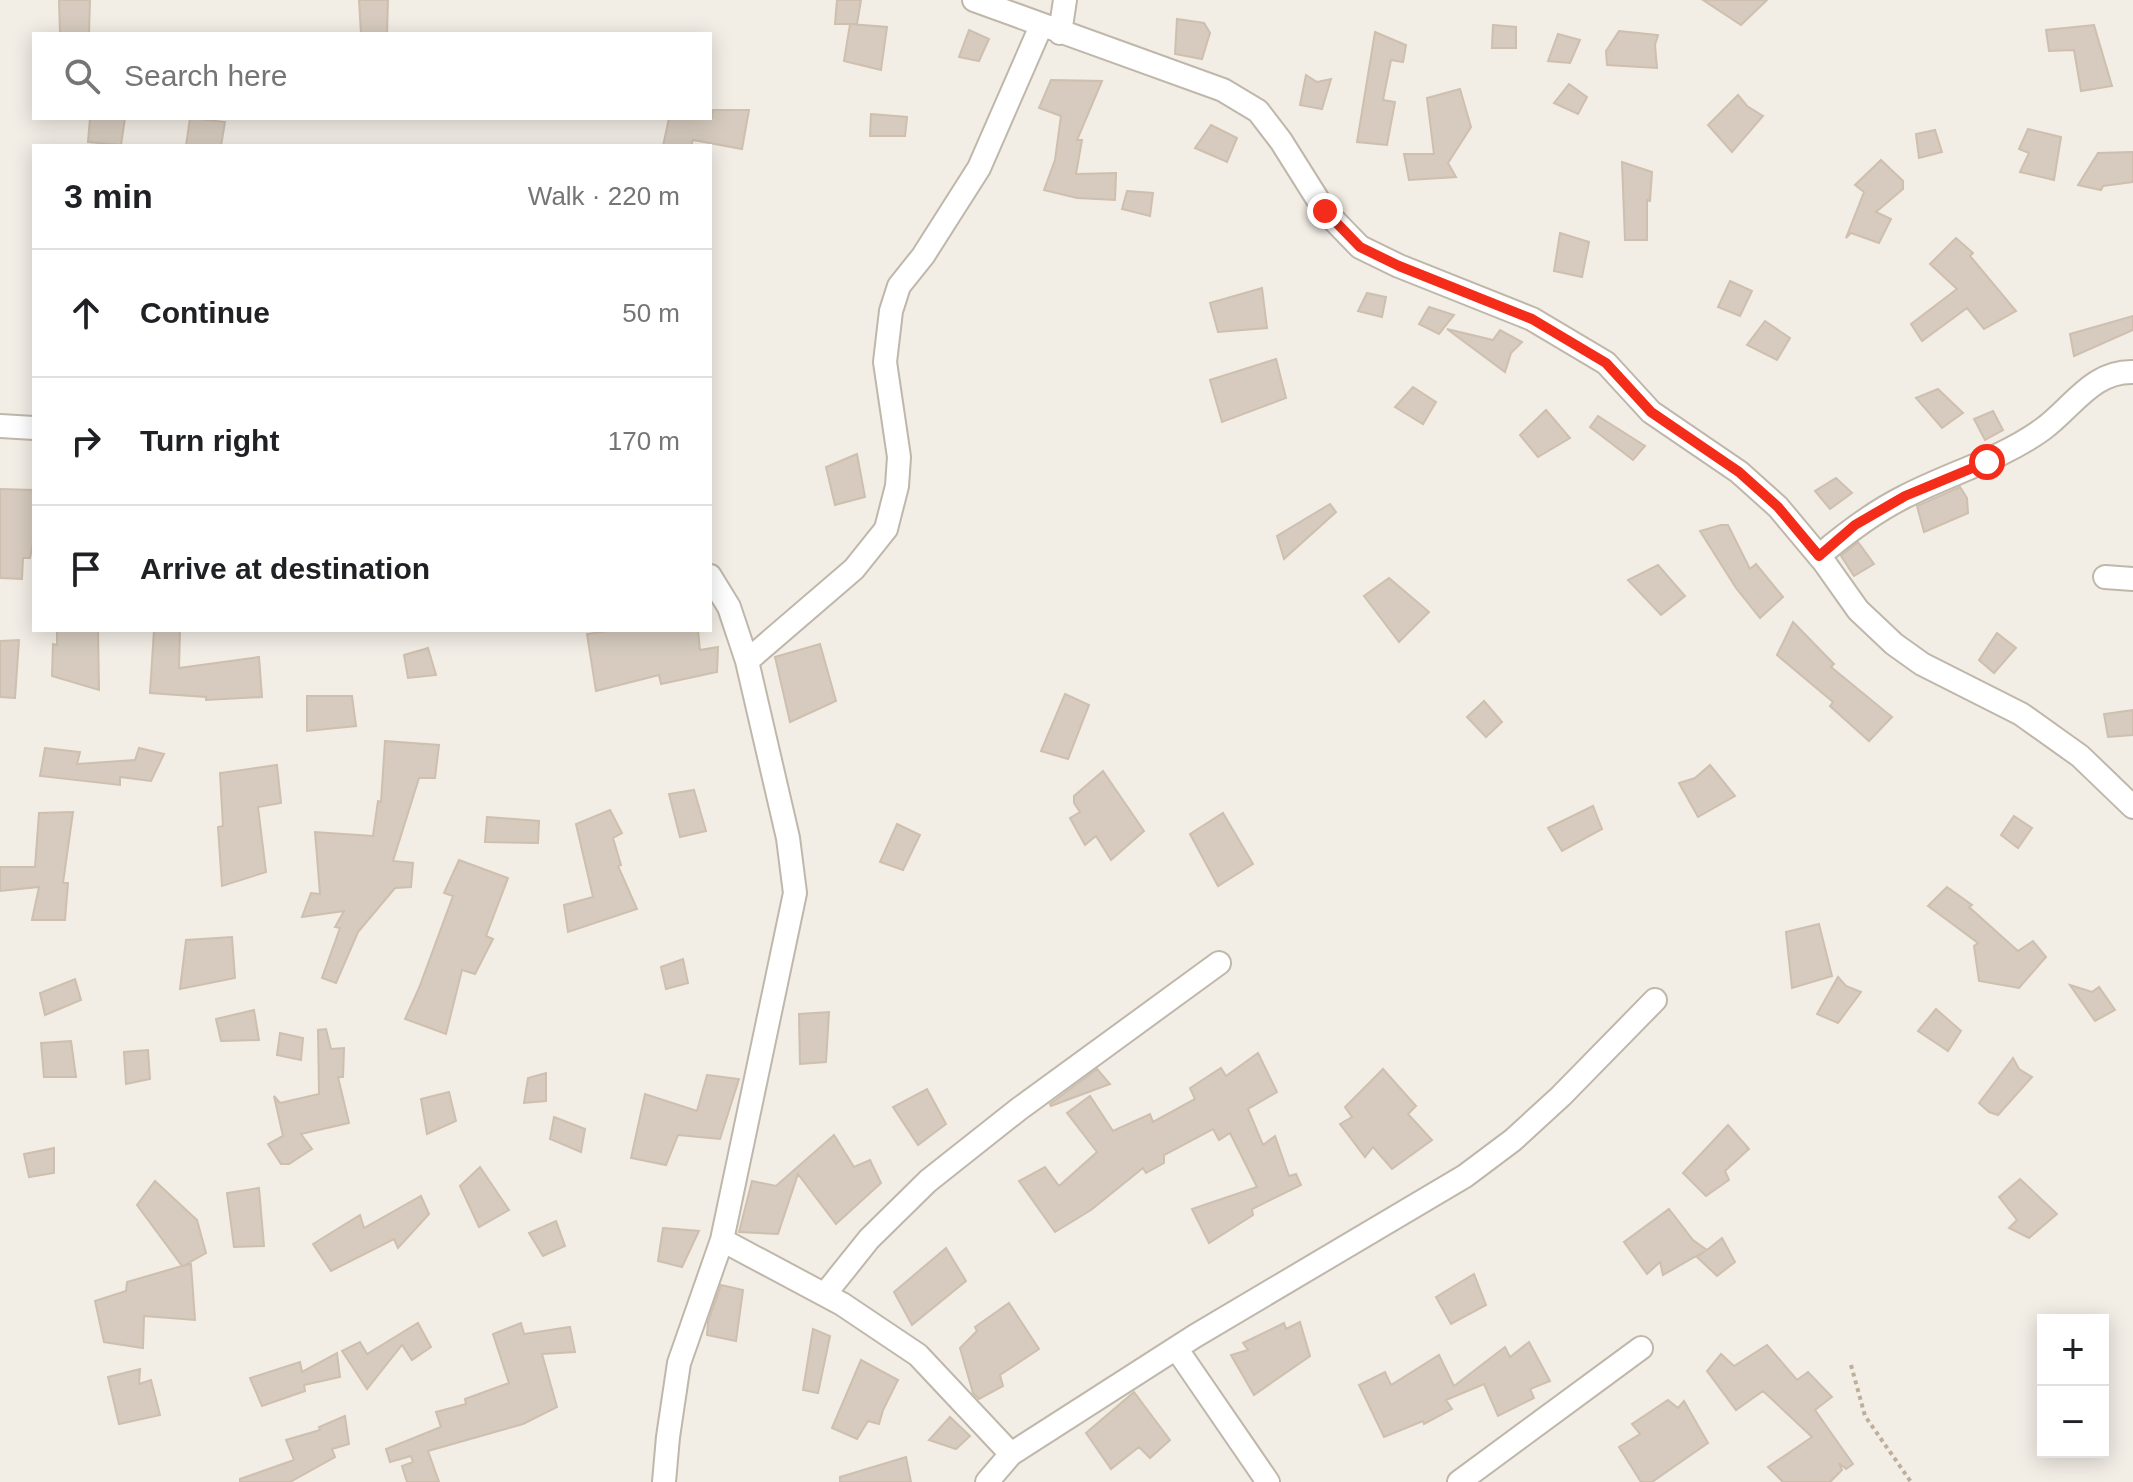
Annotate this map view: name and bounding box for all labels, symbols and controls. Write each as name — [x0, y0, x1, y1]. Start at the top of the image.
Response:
search box — [32, 32, 712, 120]
icon: search — [60, 54, 104, 98]
text: Search here — [124, 59, 287, 92]
text: 3 min — [64, 177, 153, 215]
text: Walk · 220 m — [528, 181, 680, 211]
route end — [1307, 193, 1343, 229]
icon: ahead — [64, 291, 108, 335]
text: Continue — [140, 296, 270, 329]
text: 50 m — [622, 298, 680, 328]
icon: right — [64, 419, 108, 463]
text: Turn right — [140, 424, 279, 457]
text: 170 m — [608, 426, 680, 456]
route start — [1969, 444, 2005, 480]
icon: arrive — [64, 547, 108, 591]
text: Arrive at destination — [140, 552, 430, 585]
map controls — [2037, 1314, 2109, 1458]
button: + — [2037, 1314, 2109, 1386]
button: − — [2037, 1386, 2109, 1458]

